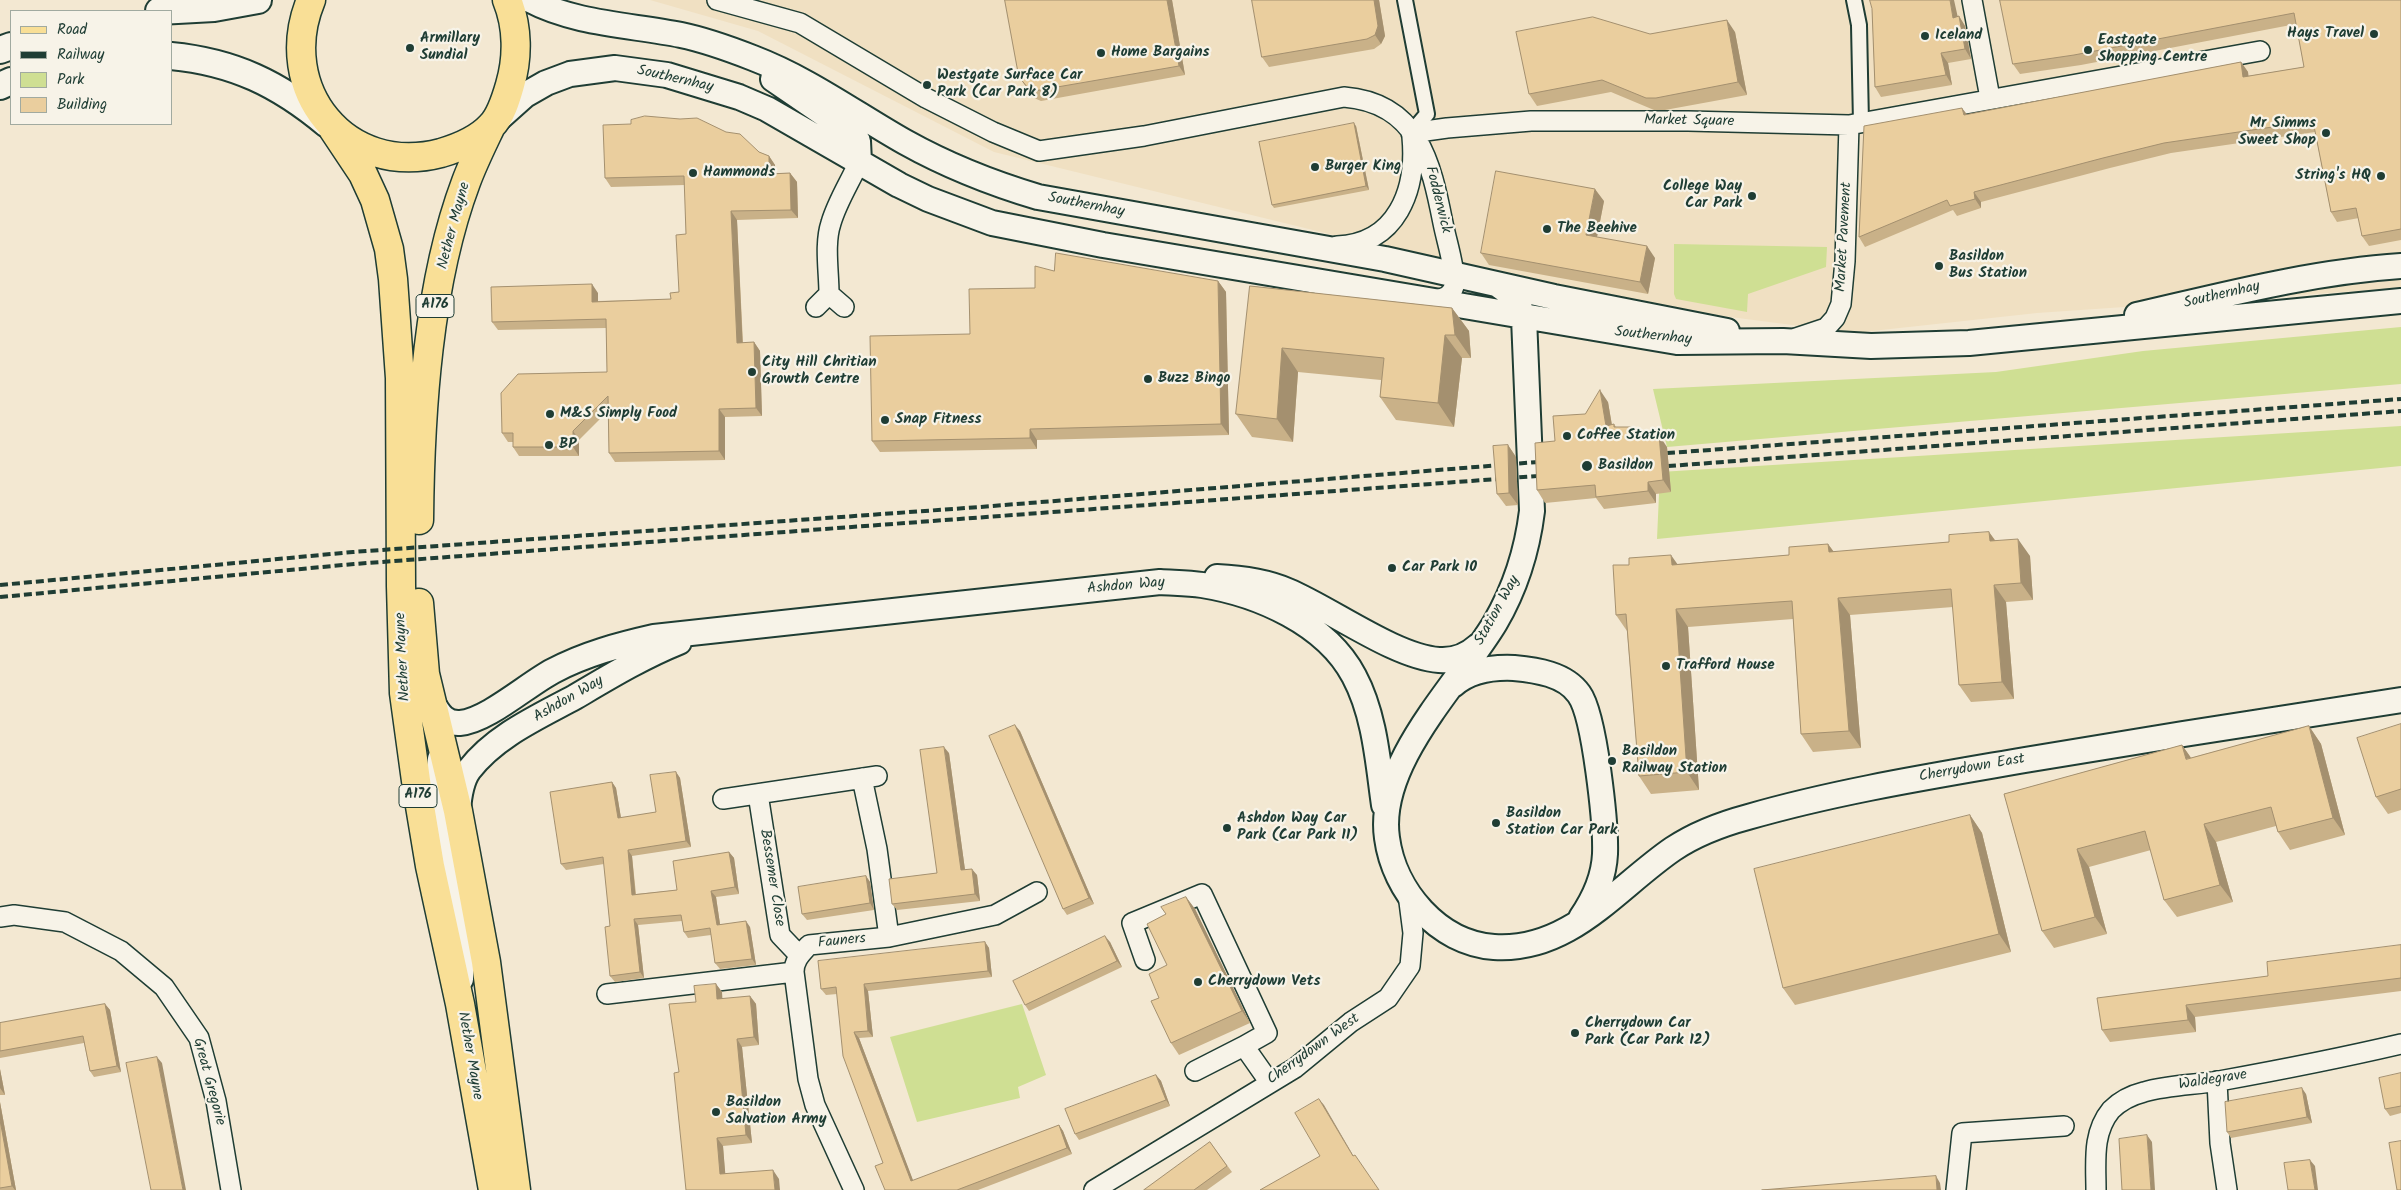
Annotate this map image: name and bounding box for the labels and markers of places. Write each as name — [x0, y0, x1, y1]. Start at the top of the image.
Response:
place label: Hays Travel — [2287, 25, 2364, 43]
place label: Iceland — [1935, 27, 1982, 45]
marker: Hays Travel — [2368, 28, 2380, 40]
place label: Armillary Sundial — [420, 30, 480, 65]
marker: Iceland — [1919, 30, 1931, 42]
place label: Eastgate Shopping Centre — [2098, 32, 2207, 67]
marker: Armillary Sundial — [404, 42, 416, 54]
place label: Home Bargains — [1111, 44, 1210, 62]
marker: Eastgate Shopping Centre — [2082, 44, 2094, 56]
marker: Home Bargains — [1095, 47, 1107, 59]
place label: Westgate Surface Car Park (Car Park 8) — [937, 67, 1083, 102]
marker: Westgate Surface Car Park (Car Park 8) — [921, 79, 933, 91]
place label: Mr Simms Sweet Shop — [2238, 115, 2316, 150]
marker: Mr Simms Sweet Shop — [2320, 127, 2332, 139]
place label: Burger King — [1325, 158, 1401, 176]
marker: Burger King — [1309, 161, 1321, 173]
place label: Hammonds — [703, 164, 775, 182]
marker: Hammonds — [687, 167, 699, 179]
place label: String's HQ — [2295, 167, 2371, 185]
marker: String's HQ — [2375, 170, 2387, 182]
place label: College Way Car Park — [1663, 178, 1742, 213]
marker: College Way Car Park — [1746, 190, 1758, 202]
place label: The Beehive — [1557, 220, 1637, 238]
marker: The Beehive — [1541, 223, 1553, 235]
place label: Basildon Bus Station — [1949, 248, 2027, 283]
marker: Basildon Bus Station — [1933, 260, 1945, 272]
place label: City Hill Chritian Growth Centre — [762, 354, 877, 389]
marker: City Hill Chritian Growth Centre — [746, 366, 758, 378]
place label: Buzz Bingo — [1158, 370, 1230, 388]
marker: Buzz Bingo — [1142, 373, 1154, 385]
place label: M&S Simply Food — [560, 405, 677, 423]
marker: M&S Simply Food — [544, 408, 556, 420]
place label: Snap Fitness — [895, 411, 982, 429]
marker: Snap Fitness — [879, 414, 891, 426]
place label: Coffee Station — [1577, 427, 1675, 445]
marker: Coffee Station — [1561, 430, 1573, 442]
place label: BP — [559, 436, 577, 454]
marker: BP — [543, 439, 555, 451]
place label: Basildon — [1598, 457, 1653, 475]
marker: Basildon — [1580, 459, 1594, 473]
place label: Car Park 10 — [1402, 559, 1477, 577]
marker: Car Park 10 — [1386, 562, 1398, 574]
place label: Trafford House — [1676, 657, 1775, 675]
marker: Trafford House — [1660, 660, 1672, 672]
place label: Basildon Railway Station — [1622, 743, 1727, 778]
marker: Basildon Railway Station — [1606, 755, 1618, 767]
place label: Basildon Station Car Park — [1506, 805, 1617, 840]
place label: Ashdon Way Car Park (Car Park 11) — [1237, 810, 1358, 845]
marker: Basildon Station Car Park — [1490, 817, 1502, 829]
marker: Ashdon Way Car Park (Car Park 11) — [1221, 822, 1233, 834]
place label: Cherrydown Vets — [1208, 973, 1320, 991]
marker: Cherrydown Vets — [1192, 976, 1204, 988]
place label: Cherrydown Car Park (Car Park 12) — [1585, 1015, 1710, 1050]
marker: Cherrydown Car Park (Car Park 12) — [1569, 1027, 1581, 1039]
place label: Basildon Salvation Army — [726, 1094, 826, 1129]
marker: Basildon Salvation Army — [710, 1106, 722, 1118]

